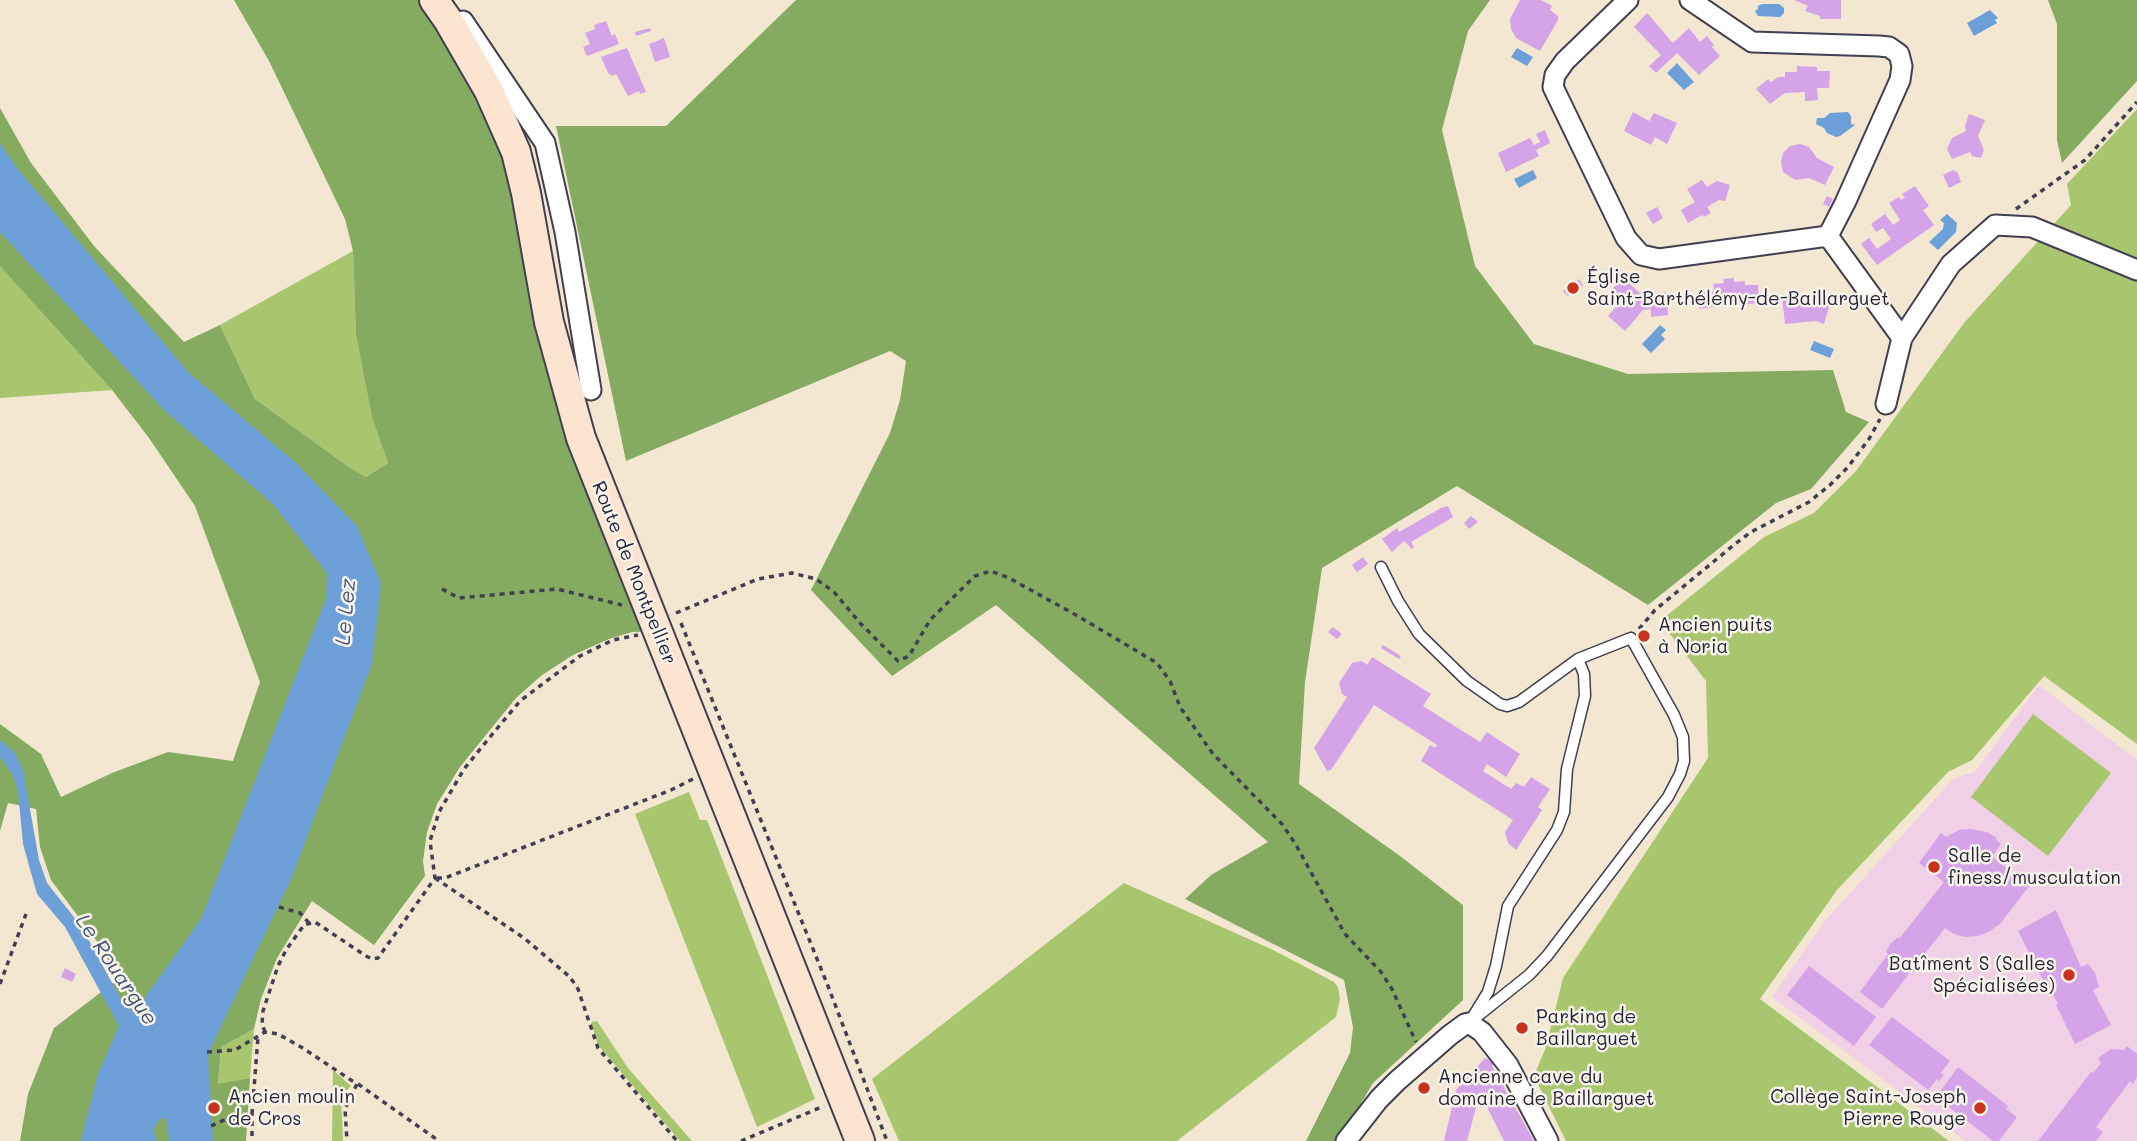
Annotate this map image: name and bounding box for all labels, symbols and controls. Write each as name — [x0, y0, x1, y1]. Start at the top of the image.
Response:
place label: Église Saint-Barthélémy-de-Baillarguet — [1587, 266, 1890, 310]
marker: Église Saint-Barthélémy-de-Baillarguet — [1565, 280, 1581, 296]
street label: Route de Montpellier — [587, 478, 681, 668]
water label: Le Lez — [331, 578, 361, 646]
place label: Ancien puits à Noria — [1658, 614, 1773, 658]
marker: Ancien puits à Noria — [1636, 628, 1652, 644]
place label: Salle de finess/musculation — [1948, 845, 2121, 889]
marker: Salle de finess/musculation — [1926, 859, 1942, 875]
water label: Le Rouargue — [70, 910, 162, 1030]
place label: Batîment S (Salles Spécialisées) — [1889, 953, 2055, 997]
marker: Batîment S (Salles Spécialisées) — [2061, 967, 2077, 983]
place label: Parking de Baillarguet — [1536, 1006, 1638, 1050]
marker: Parking de Baillarguet — [1514, 1020, 1530, 1036]
place label: Ancienne cave du domaine de Baillarguet — [1438, 1066, 1654, 1110]
marker: Ancienne cave du domaine de Baillarguet — [1416, 1080, 1432, 1096]
place label: Ancien moulin de Cros — [228, 1086, 355, 1130]
place label: Collège Saint-Joseph Pierre Rouge — [1770, 1086, 1966, 1130]
marker: Ancien moulin de Cros — [206, 1100, 222, 1116]
marker: Collège Saint-Joseph Pierre Rouge — [1972, 1100, 1988, 1116]

